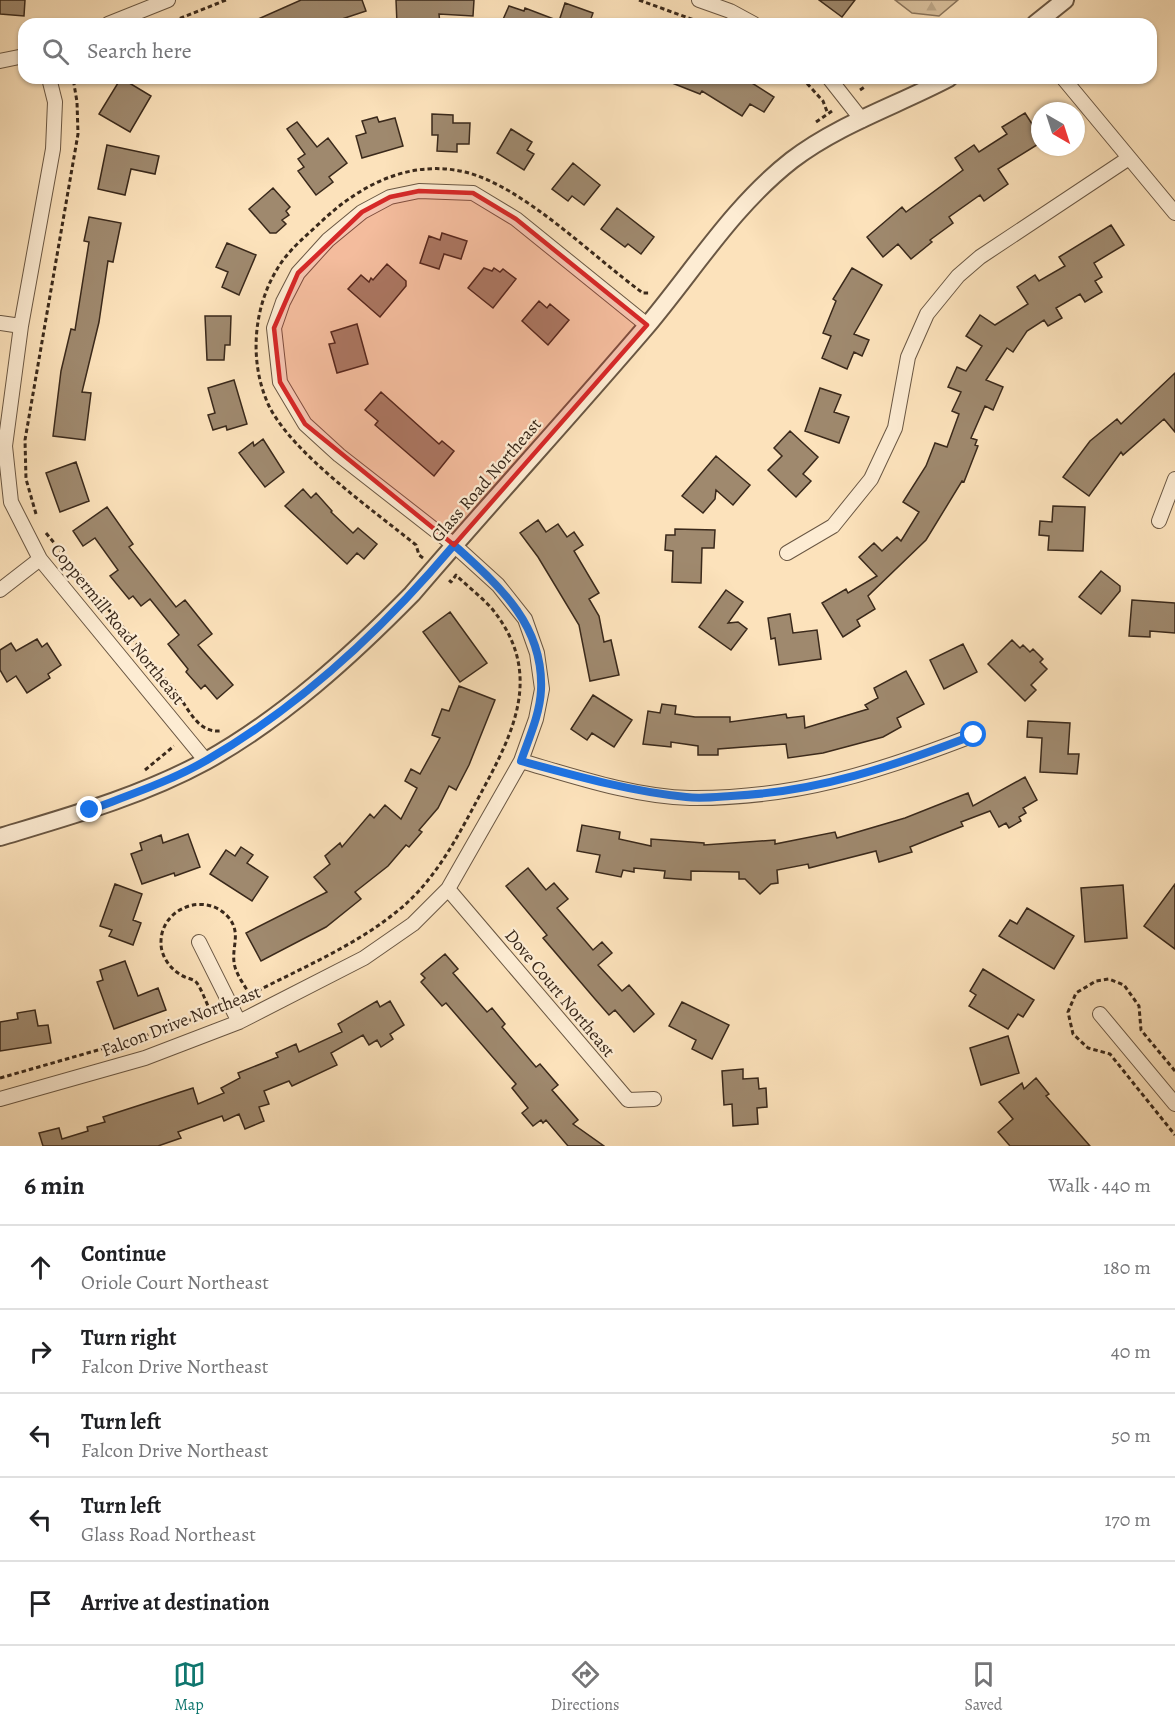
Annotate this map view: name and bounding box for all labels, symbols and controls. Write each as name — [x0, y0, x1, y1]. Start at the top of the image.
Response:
search box — [18, 18, 1157, 84]
icon: search — [39, 35, 72, 68]
text: Search here — [87, 36, 192, 66]
north arrow — [1031, 102, 1085, 156]
street label: Glass Road Northeast — [425, 413, 547, 547]
street label: Coppermill Road Northeast — [45, 538, 191, 710]
route start — [960, 721, 986, 747]
route end — [76, 796, 102, 822]
street label: Dove Court Northeast — [499, 924, 621, 1062]
street label: Falcon Drive Northeast — [98, 980, 264, 1062]
text: 6 min — [24, 1168, 85, 1203]
text: Walk · 440 m — [1049, 1172, 1151, 1199]
text: Continue — [81, 1239, 166, 1269]
icon: ahead — [24, 1251, 57, 1284]
text: 180 m — [1103, 1254, 1151, 1281]
text: Oriole Court Northeast — [81, 1269, 269, 1296]
text: Turn right — [81, 1323, 177, 1353]
icon: right — [24, 1335, 57, 1368]
text: 40 m — [1111, 1338, 1151, 1365]
text: Falcon Drive Northeast — [81, 1353, 268, 1380]
text: Turn left — [81, 1407, 161, 1437]
icon: left — [24, 1419, 57, 1452]
text: 50 m — [1111, 1422, 1151, 1449]
text: Falcon Drive Northeast — [81, 1437, 268, 1464]
text: Turn left — [81, 1491, 161, 1521]
icon: left — [24, 1503, 57, 1536]
text: 170 m — [1105, 1506, 1151, 1533]
text: Glass Road Northeast — [81, 1521, 256, 1548]
icon: arrive — [24, 1587, 57, 1620]
text: Arrive at destination — [81, 1588, 270, 1618]
tab: Map — [173, 1658, 206, 1716]
tab: Directions — [551, 1658, 619, 1716]
tab: Saved — [964, 1658, 1002, 1716]

